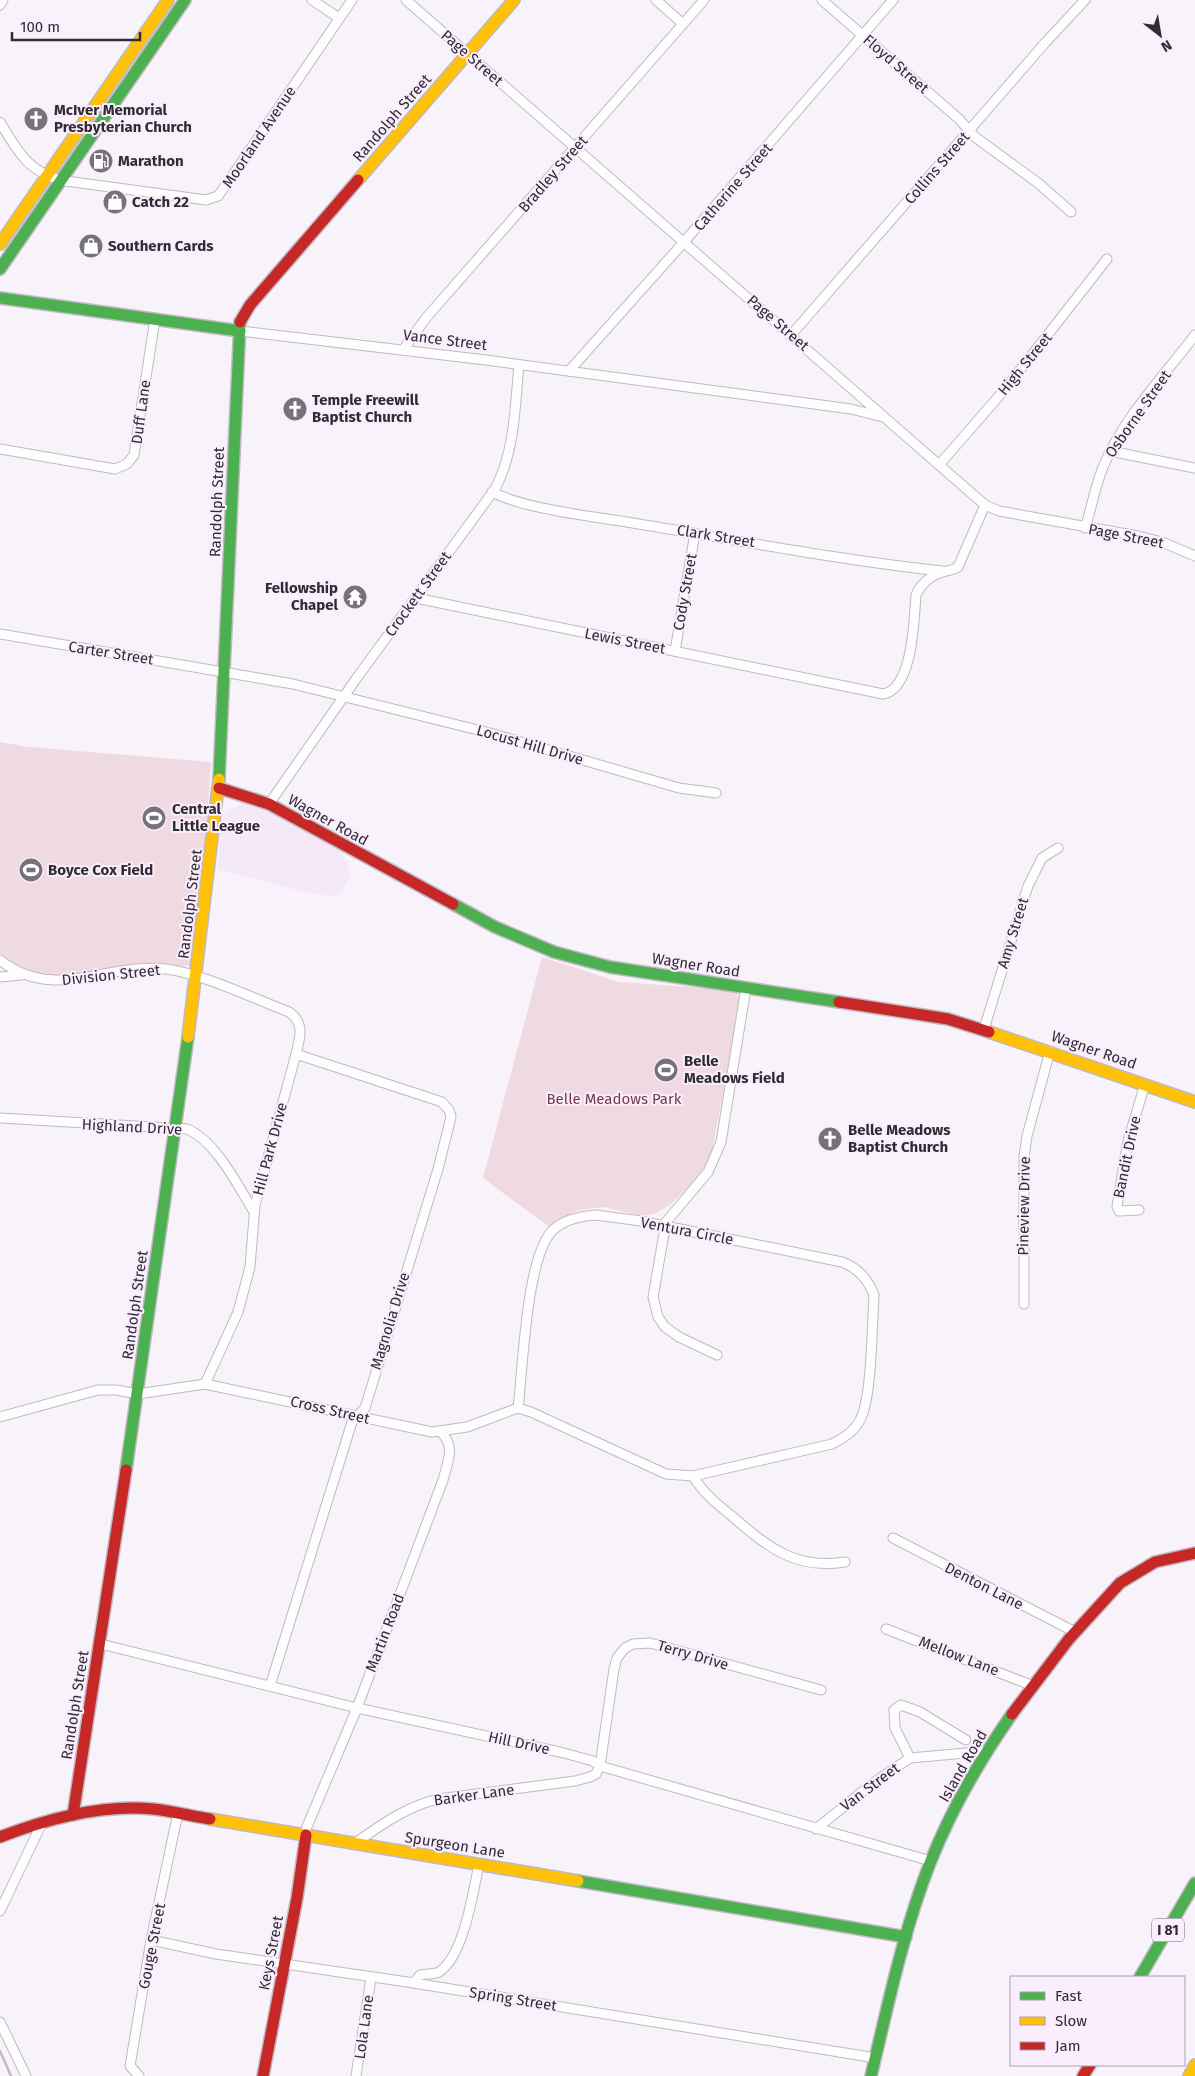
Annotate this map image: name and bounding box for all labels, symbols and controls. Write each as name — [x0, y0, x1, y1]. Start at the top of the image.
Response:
scale bar — [12, 10, 140, 42]
north arrow — [1135, 10, 1185, 60]
text: 100 m — [20, 18, 60, 36]
street label: Page Street — [437, 26, 507, 90]
street label: Floyd Street — [859, 31, 933, 98]
text: N — [1158, 36, 1175, 55]
street label: Randolph Street — [349, 70, 435, 166]
street label: Moorland Avenue — [218, 83, 300, 191]
place label: McIver Memorial Presbyterian Church — [54, 101, 192, 136]
church icon: McIver Memorial Presbyterian Church — [23, 106, 49, 132]
street label: Collins Street — [901, 128, 974, 208]
street label: Bradley Street — [515, 131, 592, 216]
street label: Catherine Street — [690, 139, 776, 235]
fuel station icon: Marathon — [88, 148, 114, 174]
place label: Marathon — [118, 152, 184, 170]
shop icon: Catch 22 — [102, 189, 128, 215]
place label: Catch 22 — [132, 193, 189, 211]
shop icon: Southern Cards — [78, 233, 104, 259]
place label: Southern Cards — [108, 237, 213, 255]
street label: Page Street — [743, 291, 813, 355]
street label: Vance Street — [402, 326, 489, 354]
street label: High Street — [994, 328, 1056, 399]
street label: Osborne Street — [1101, 366, 1175, 461]
street label: Duff Lane — [128, 379, 154, 445]
place label: Temple Freewill Baptist Church — [312, 391, 419, 426]
church icon: Temple Freewill Baptist Church — [282, 396, 308, 422]
street label: Randolph Street — [206, 446, 228, 557]
street label: Page Street — [1087, 520, 1166, 552]
street label: Clark Street — [676, 521, 757, 551]
street label: Crockett Street — [381, 548, 455, 640]
street label: Cody Street — [669, 552, 701, 632]
place label: Fellowship Chapel — [265, 579, 339, 614]
temple icon: Fellowship Chapel — [342, 584, 368, 610]
street label: Lewis Street — [583, 624, 668, 658]
street label: Carter Street — [67, 637, 155, 669]
street label: Locust Hill Drive — [474, 721, 586, 769]
street label: Wagner Road — [285, 791, 371, 849]
place label: Central Little League — [172, 800, 260, 835]
sports icon: Central Little League — [141, 805, 167, 831]
street label: Randolph Street — [174, 848, 206, 960]
sports icon: Boyce Cox Field — [18, 857, 44, 883]
place label: Boyce Cox Field — [48, 861, 153, 879]
street label: Amy Street — [994, 895, 1033, 971]
street label: Wagner Road — [651, 949, 741, 981]
street label: Division Street — [61, 961, 162, 989]
street label: Wagner Road — [1049, 1027, 1139, 1073]
place label: Belle Meadows Field — [684, 1052, 785, 1087]
sports icon: Belle Meadows Field — [653, 1057, 679, 1083]
park label: Belle Meadows Park — [546, 1090, 682, 1108]
street label: Hill Park Drive — [249, 1100, 291, 1198]
street label: Bandit Drive — [1109, 1114, 1145, 1200]
street label: Highland Drive — [81, 1115, 183, 1139]
place label: Belle Meadows Baptist Church — [848, 1121, 951, 1156]
church icon: Belle Meadows Baptist Church — [817, 1126, 843, 1152]
street label: Pineview Drive — [1014, 1156, 1034, 1256]
street label: Ventura Circle — [639, 1213, 735, 1249]
street label: Randolph Street — [118, 1249, 152, 1361]
street label: Magnolia Drive — [367, 1270, 413, 1372]
street label: Cross Street — [289, 1392, 372, 1428]
street label: Denton Lane — [942, 1559, 1026, 1613]
street label: Martin Road — [362, 1591, 408, 1675]
street label: Mellow Lane — [916, 1632, 1002, 1680]
street label: Terry Drive — [655, 1636, 731, 1674]
street label: Randolph Street — [57, 1649, 93, 1761]
street label: Island Road — [935, 1727, 991, 1805]
street label: Hill Drive — [487, 1728, 551, 1758]
street label: Van Street — [837, 1759, 904, 1815]
street label: Barker Lane — [433, 1780, 515, 1810]
street label: Spurgeon Lane — [404, 1828, 506, 1862]
street label: Gouge Street — [135, 1901, 169, 1991]
street label: Keys Street — [255, 1914, 287, 1992]
road number: I 81 — [1152, 1918, 1184, 1942]
legend — [1010, 1976, 1185, 2066]
street label: Spring Street — [468, 1983, 559, 2015]
text: Fast — [1055, 1987, 1082, 2005]
street label: Lola Lane — [351, 1994, 377, 2060]
text: Slow — [1055, 2012, 1087, 2030]
text: Jam — [1055, 2037, 1081, 2055]

